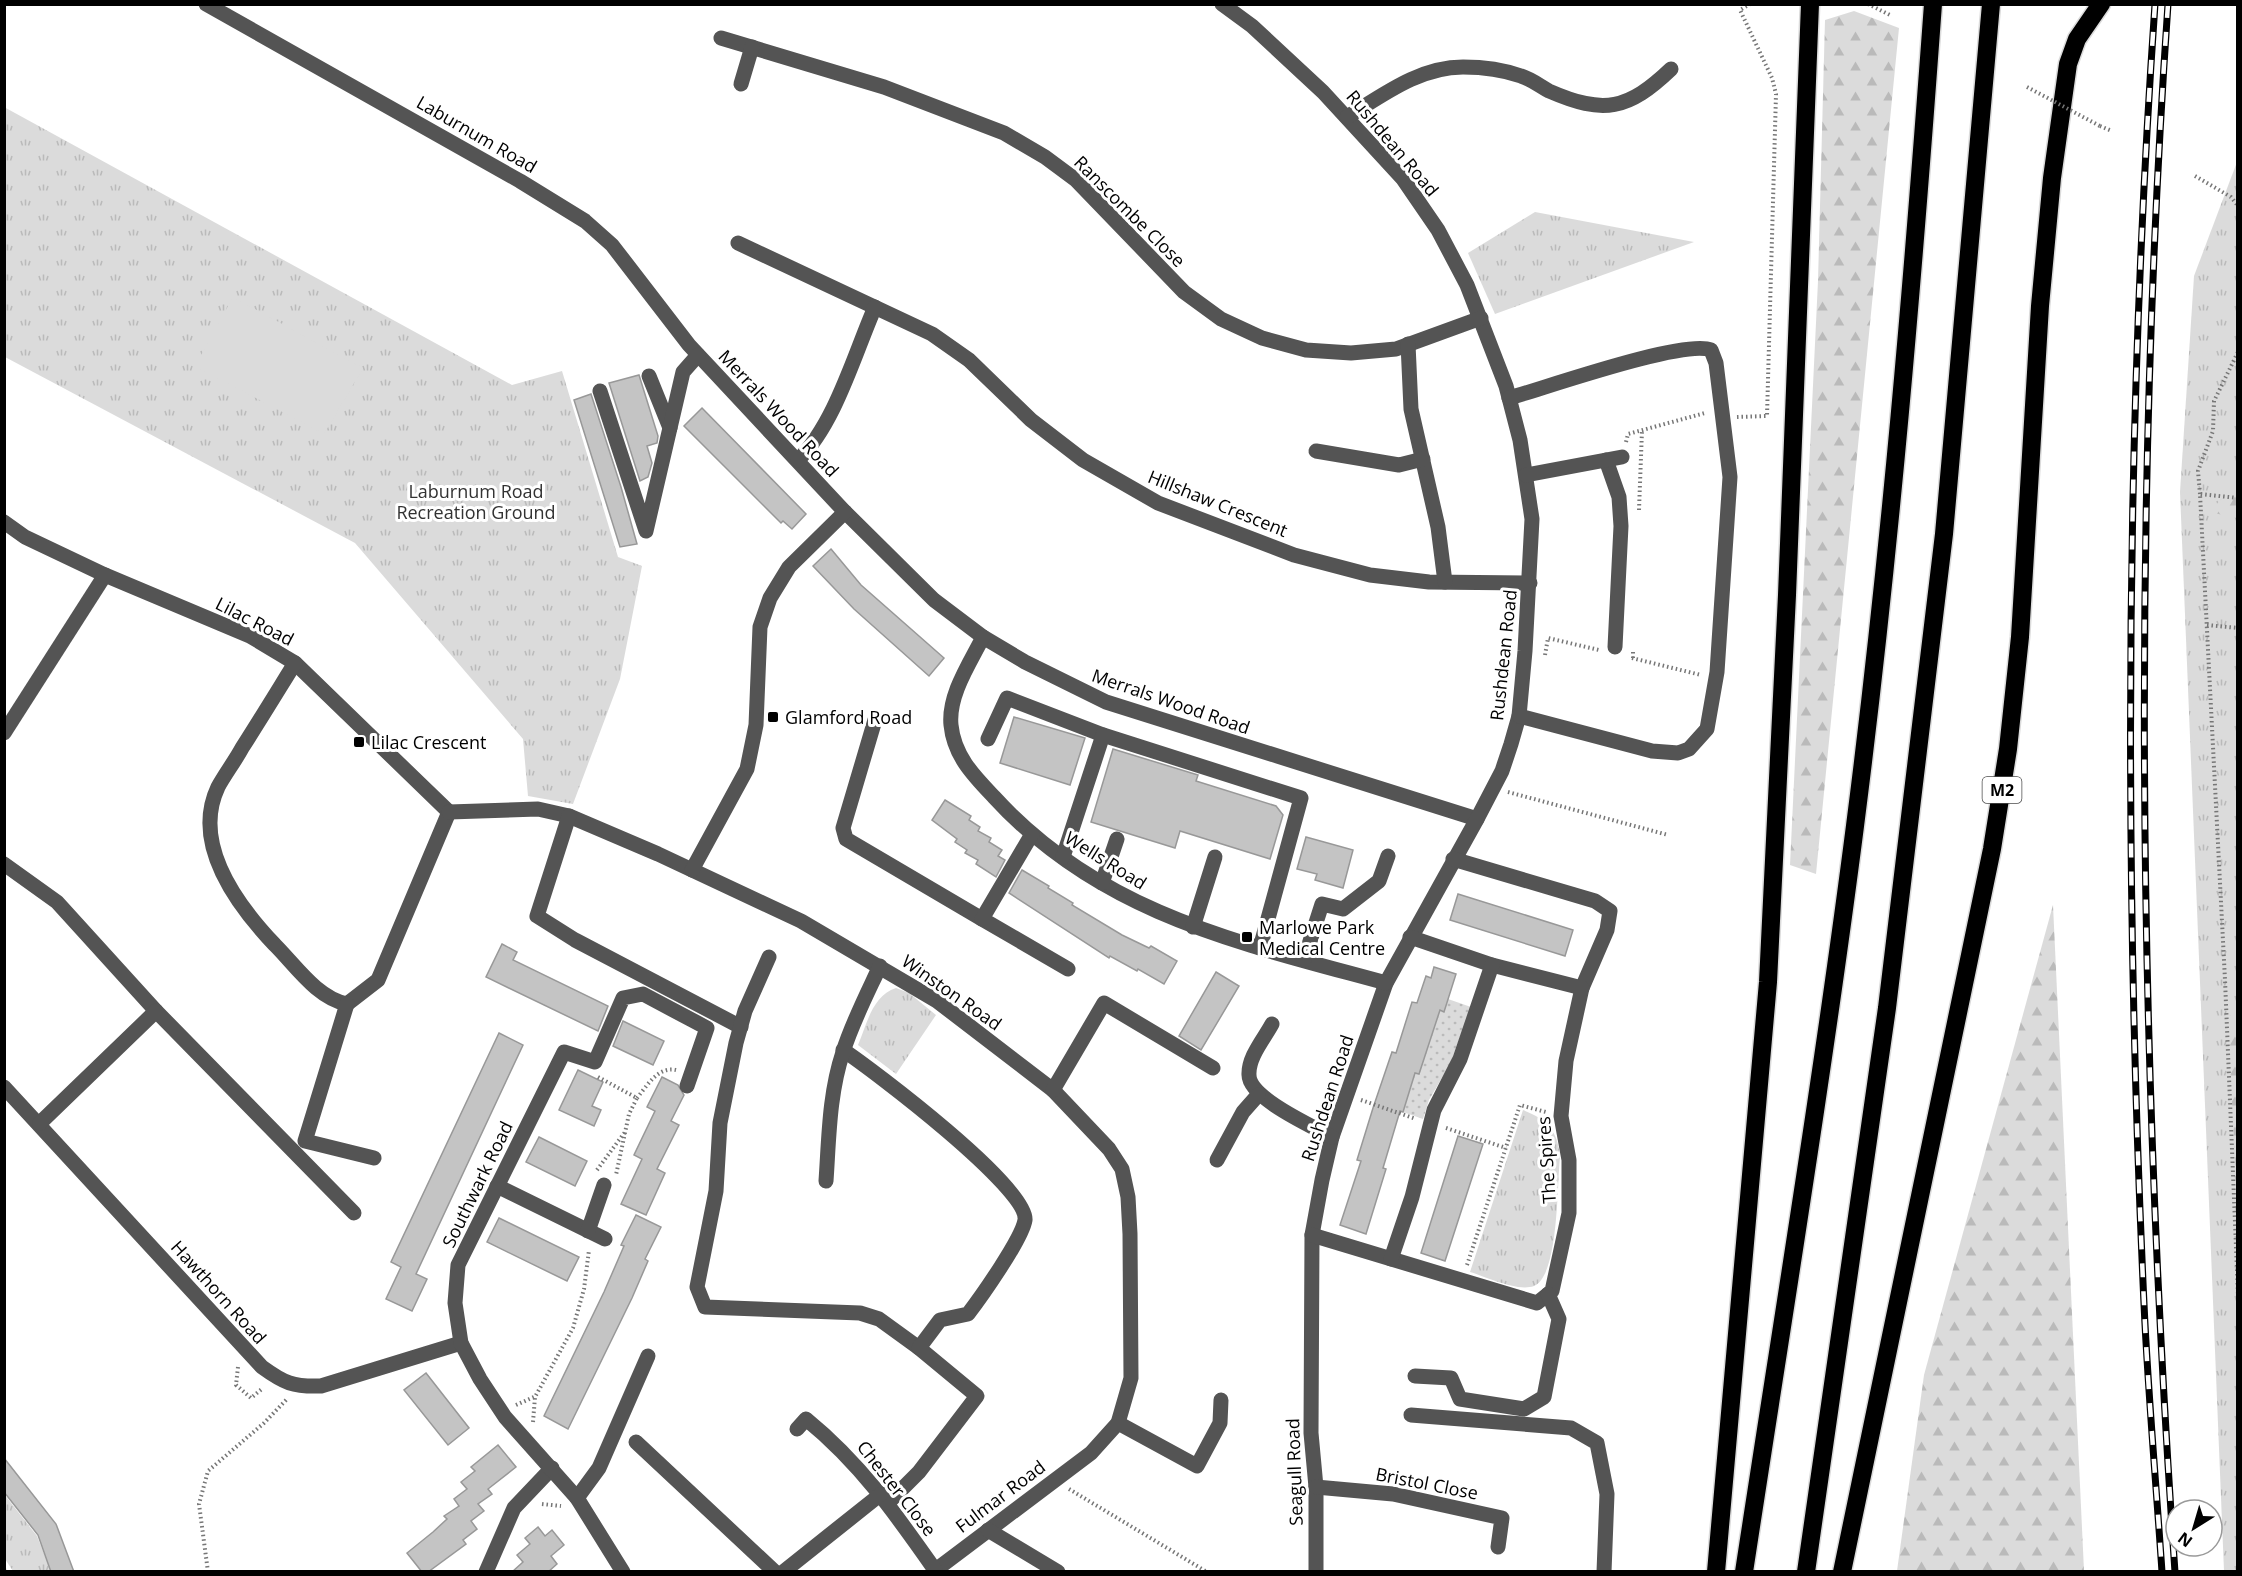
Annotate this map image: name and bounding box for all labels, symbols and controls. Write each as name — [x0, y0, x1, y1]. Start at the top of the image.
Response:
street label: Rushdean Road — [1342, 85, 1444, 201]
street label: Laburnum Road — [412, 90, 542, 178]
street label: Ranscombe Close — [1069, 150, 1191, 272]
street label: Merrals Wood Road — [714, 344, 844, 482]
street label: Hillshaw Crescent — [1145, 464, 1291, 542]
park label: Laburnum Road Recreation Ground — [396, 479, 556, 524]
street label: Rushdean Road — [1484, 588, 1522, 722]
street label: Lilac Road — [212, 591, 298, 651]
street label: Merrals Wood Road — [1089, 663, 1253, 739]
place label: Glamford Road — [785, 705, 912, 729]
marker: Glamford Road — [766, 710, 780, 724]
place label: Lilac Crescent — [371, 730, 486, 754]
marker: Lilac Crescent — [352, 735, 366, 749]
road number: M2 — [1982, 777, 2022, 803]
street label: Wells Road — [1061, 825, 1151, 895]
place label: Marlowe Park Medical Centre — [1259, 915, 1385, 960]
marker: Marlowe Park Medical Centre — [1240, 930, 1254, 944]
street label: Winston Road — [897, 949, 1007, 1035]
street label: Rushdean Road — [1295, 1032, 1359, 1164]
street label: The Spires — [1531, 1116, 1561, 1204]
street label: Southwark Road — [436, 1117, 518, 1251]
street label: Hawthorn Road — [166, 1235, 272, 1349]
street label: Seagull Road — [1280, 1418, 1308, 1526]
street label: Chester Close — [852, 1435, 942, 1541]
street label: Fulmar Road — [950, 1454, 1050, 1538]
street label: Bristol Close — [1374, 1461, 1480, 1505]
north arrow — [2164, 1498, 2224, 1558]
text: N — [2173, 1527, 2197, 1553]

